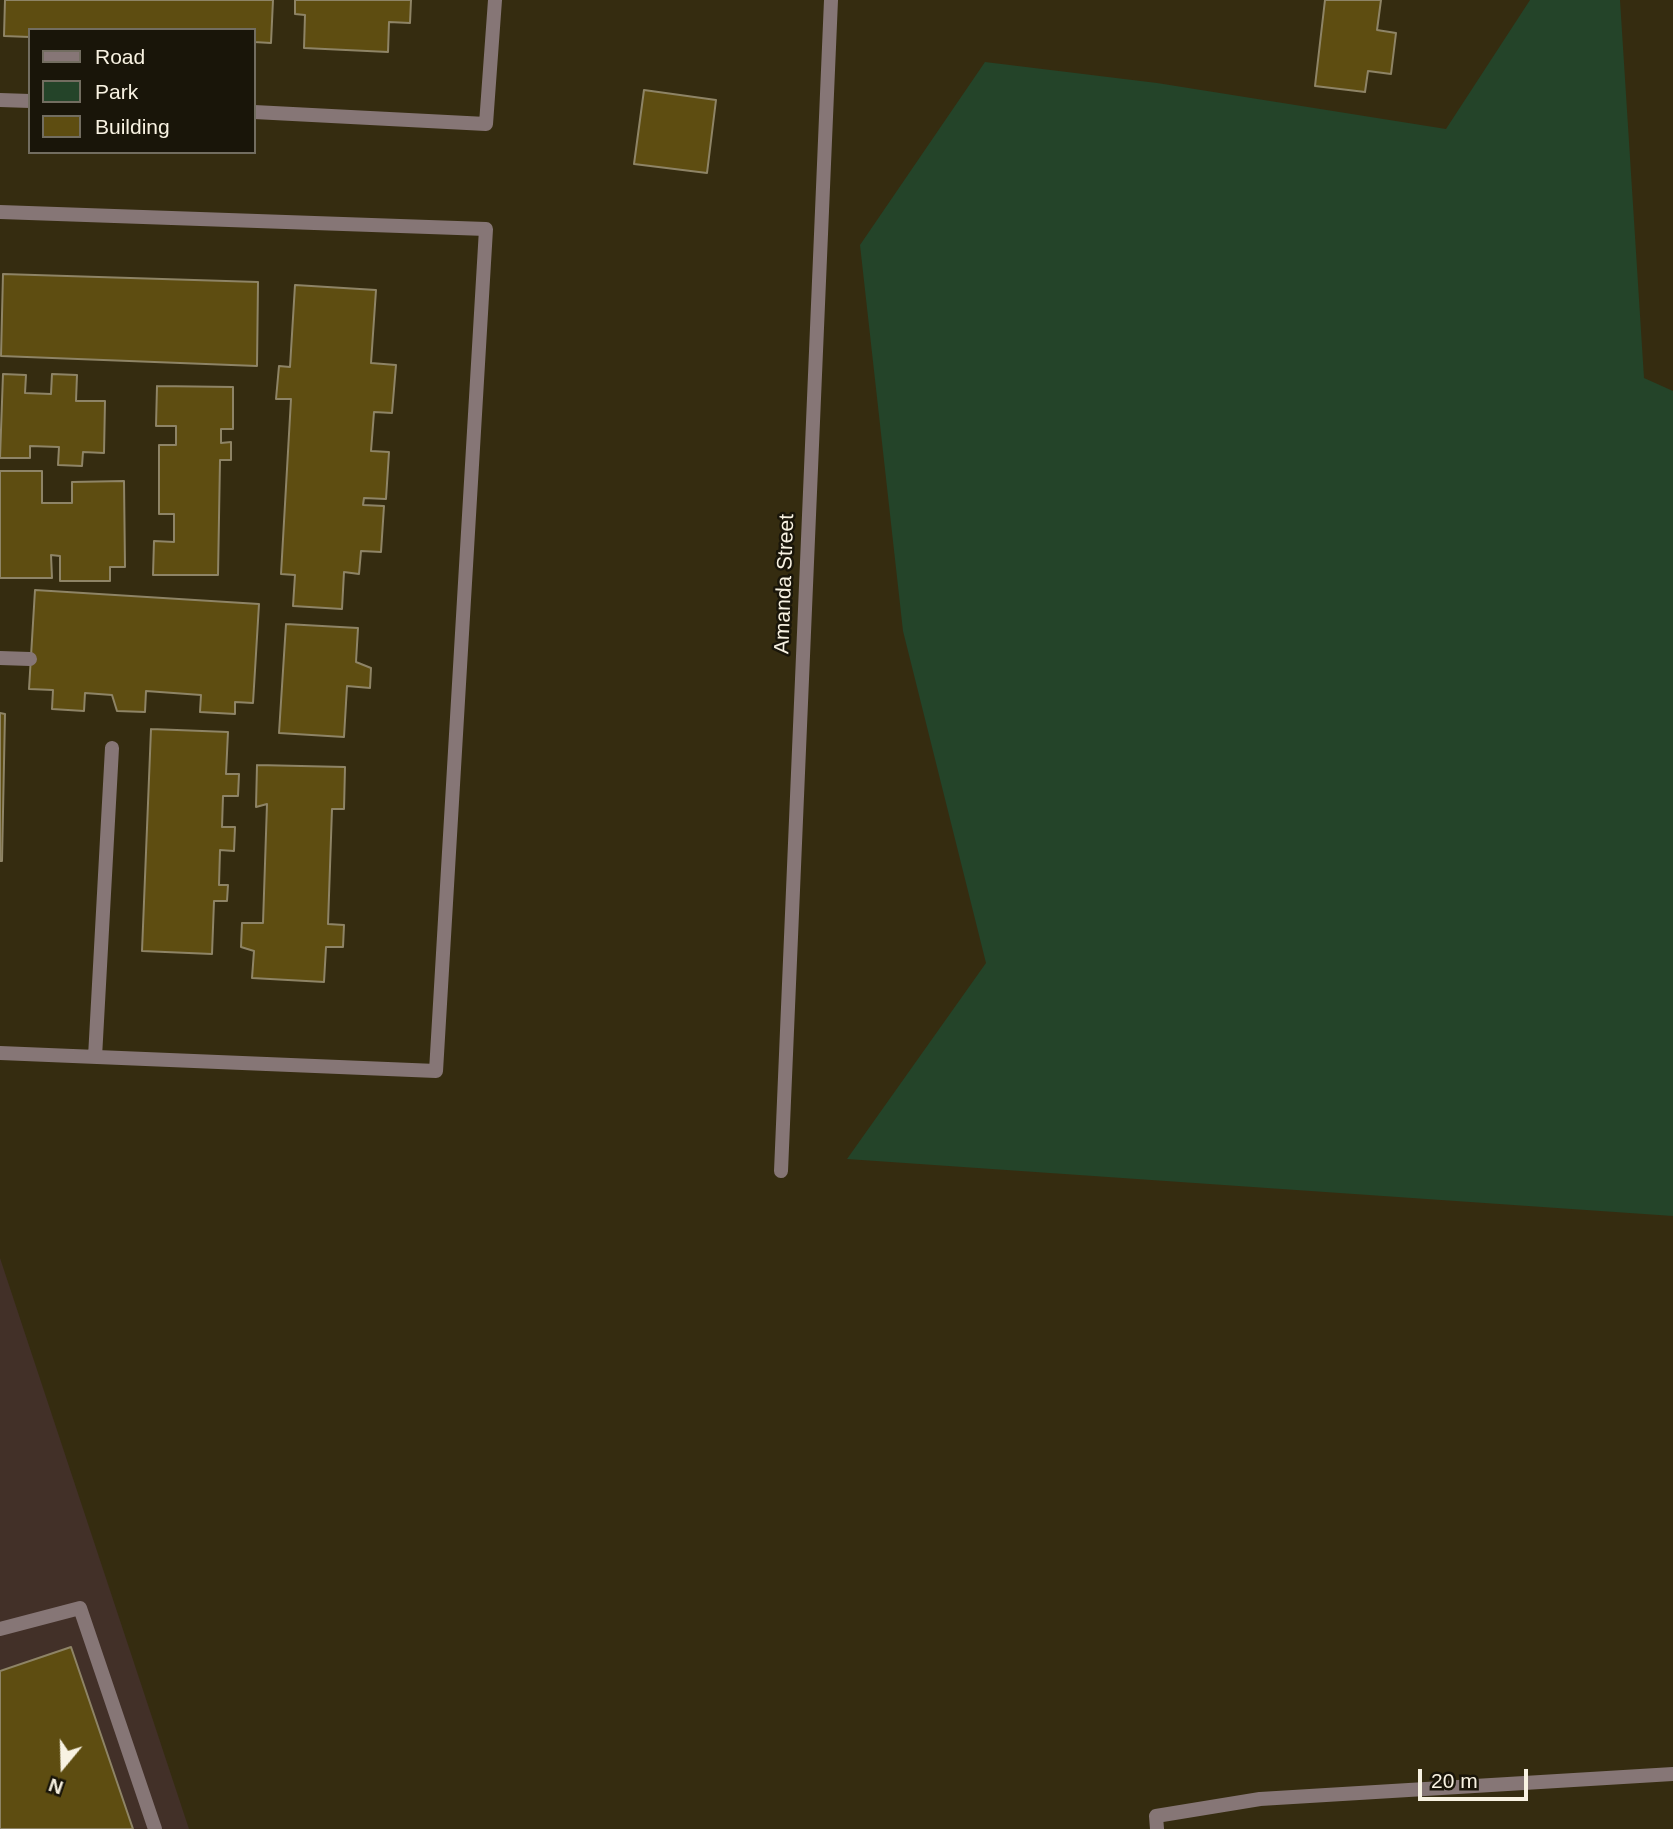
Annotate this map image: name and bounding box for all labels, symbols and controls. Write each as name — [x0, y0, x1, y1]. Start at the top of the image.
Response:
legend — [28, 28, 256, 154]
text: Road — [95, 45, 145, 68]
text: Park — [95, 80, 138, 103]
text: Building — [95, 115, 170, 138]
street label: Amanda Street — [770, 514, 800, 654]
north arrow — [28, 1731, 98, 1801]
scale bar — [1421, 1756, 1531, 1800]
text: 20 m — [1431, 1769, 1478, 1792]
text: N — [46, 1774, 66, 1798]

